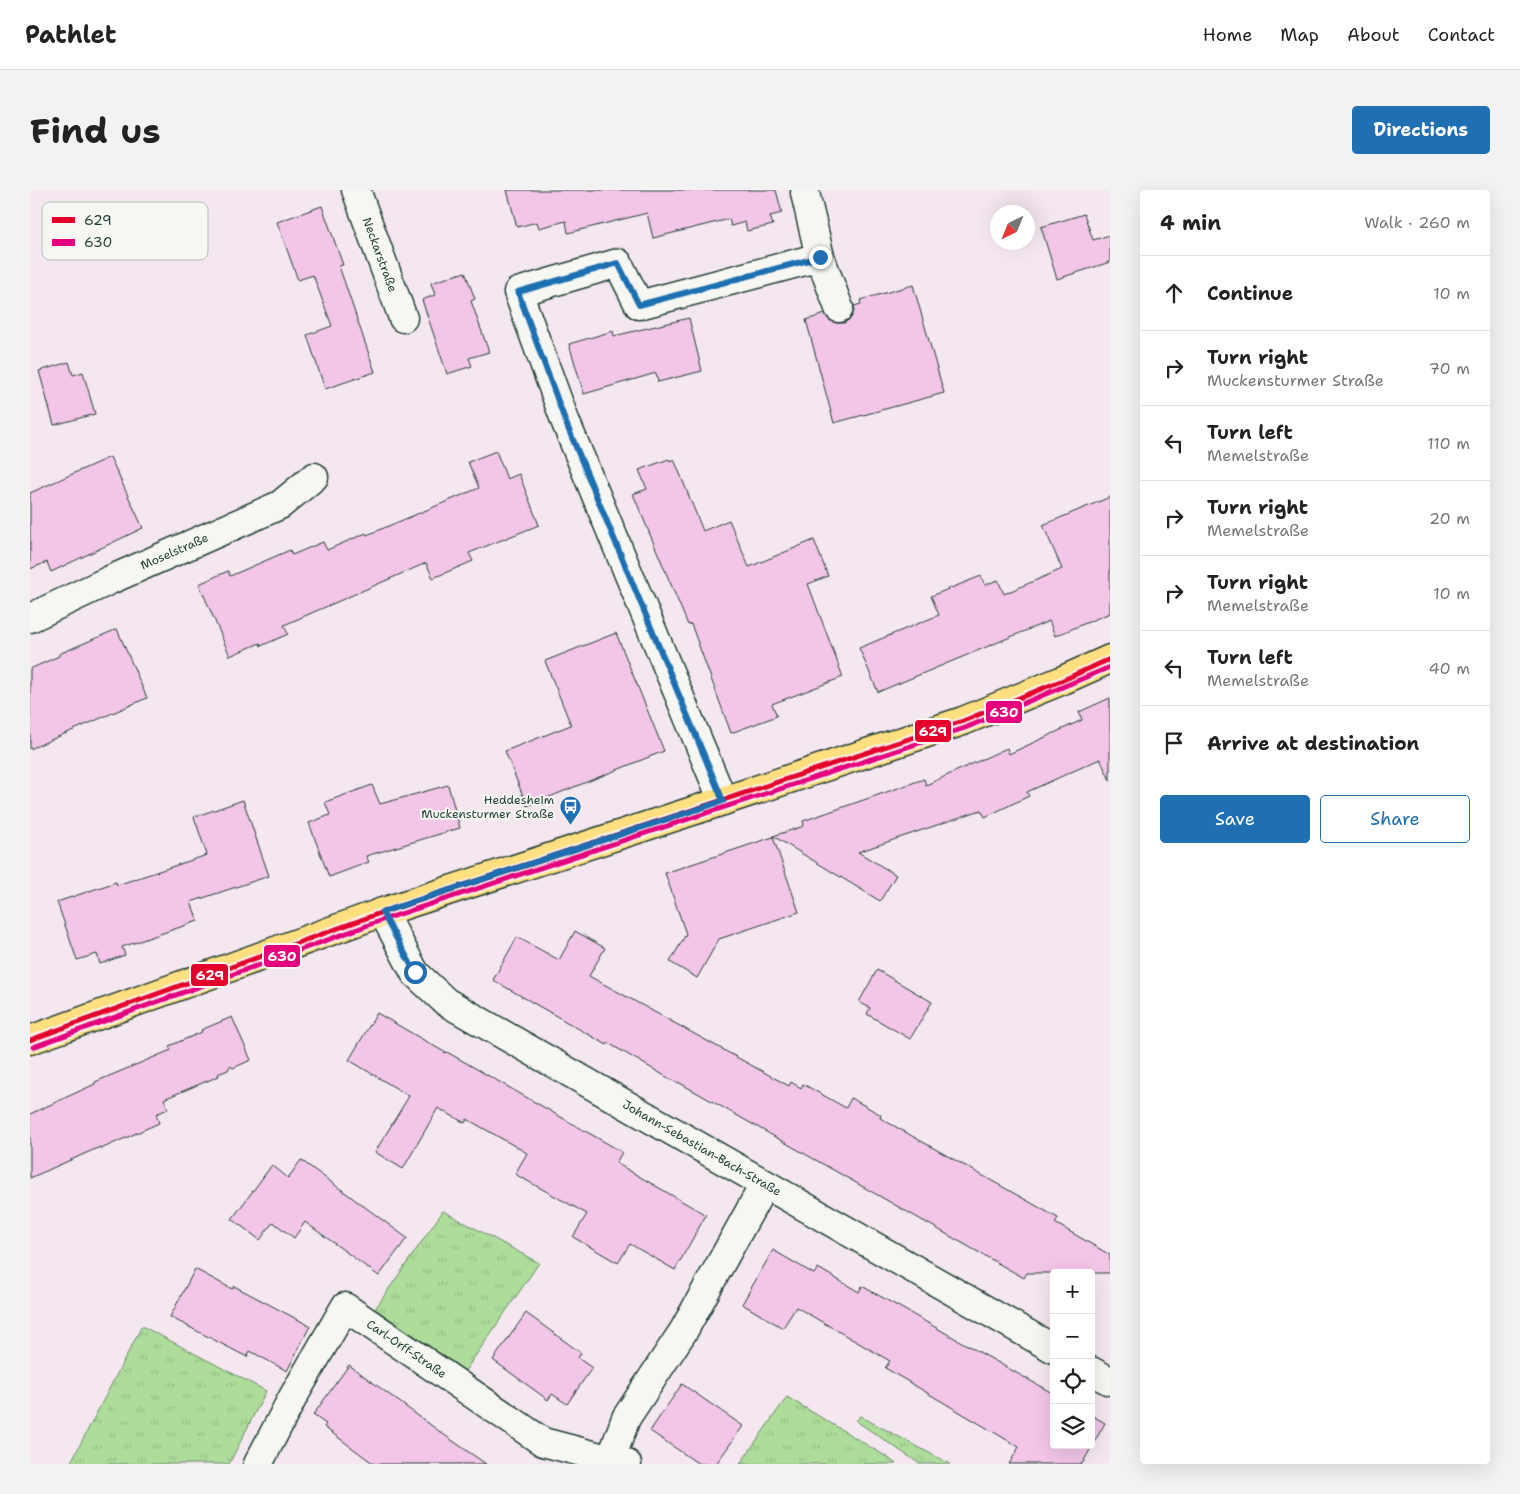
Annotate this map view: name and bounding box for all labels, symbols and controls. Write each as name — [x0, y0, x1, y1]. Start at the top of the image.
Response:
text: Pathlet — [25, 19, 116, 51]
text: Home — [1203, 23, 1252, 47]
text: Map — [1280, 23, 1319, 47]
text: About — [1347, 23, 1400, 47]
text: Contact — [1428, 23, 1495, 47]
button: Directions — [1352, 106, 1490, 154]
text: Find us — [30, 107, 161, 154]
legend — [42, 202, 208, 260]
north arrow — [990, 205, 1035, 250]
text: 4 min — [1160, 209, 1221, 237]
text: 629 — [84, 211, 112, 229]
text: Walk · 260 m — [1364, 212, 1470, 233]
street label: Neckarstraße — [359, 215, 401, 295]
text: 630 — [84, 233, 112, 251]
route end — [809, 246, 832, 269]
icon: ahead — [1160, 279, 1188, 307]
text: Continue — [1207, 281, 1293, 306]
text: 10 m — [1433, 283, 1470, 304]
text: Turn right — [1207, 345, 1308, 370]
icon: right — [1160, 354, 1188, 382]
text: 70 m — [1429, 358, 1470, 379]
text: Muckensturmer Straße — [1207, 370, 1384, 391]
text: Turn left — [1207, 420, 1293, 445]
icon: left — [1160, 429, 1188, 457]
text: 110 m — [1427, 433, 1470, 454]
text: Memelstraße — [1207, 445, 1309, 466]
text: Turn right — [1207, 495, 1308, 520]
icon: right — [1160, 504, 1188, 532]
text: 20 m — [1429, 508, 1470, 529]
text: Memelstraße — [1207, 520, 1309, 541]
street label: Moselstraße — [138, 530, 211, 574]
text: Turn right — [1207, 570, 1308, 595]
icon: right — [1160, 579, 1188, 607]
text: 10 m — [1433, 583, 1470, 604]
text: Memelstraße — [1207, 595, 1309, 616]
text: Turn left — [1207, 645, 1293, 670]
icon: left — [1160, 654, 1188, 682]
text: 40 m — [1428, 658, 1470, 679]
text: Memelstraße — [1207, 670, 1309, 691]
line badge: 630 — [985, 700, 1023, 724]
text: 630 — [990, 703, 1019, 721]
line badge: 629 — [914, 719, 952, 743]
text: 629 — [919, 722, 947, 740]
icon: arrive — [1160, 729, 1188, 757]
text: Arrive at destination — [1207, 731, 1419, 756]
place label: Heddesheim Muckensturmer Straße — [421, 792, 554, 822]
bus stop icon: Heddesheim Muckensturmer Straße — [558, 795, 582, 826]
button: Save — [1160, 795, 1310, 843]
button: Share — [1320, 795, 1470, 843]
line badge: 630 — [263, 944, 301, 968]
text: 630 — [268, 947, 297, 965]
route start — [404, 961, 427, 984]
line badge: 629 — [190, 963, 229, 987]
text: 629 — [196, 966, 224, 984]
street label: Johann-Sebastian-Bach-Straße — [620, 1096, 784, 1200]
map controls — [1050, 1269, 1095, 1449]
button: + — [1050, 1269, 1095, 1314]
button: − — [1050, 1314, 1095, 1359]
street label: Carl-Orff-Straße — [363, 1316, 450, 1382]
button: locate — [1050, 1359, 1095, 1404]
button: layers — [1050, 1404, 1095, 1449]

